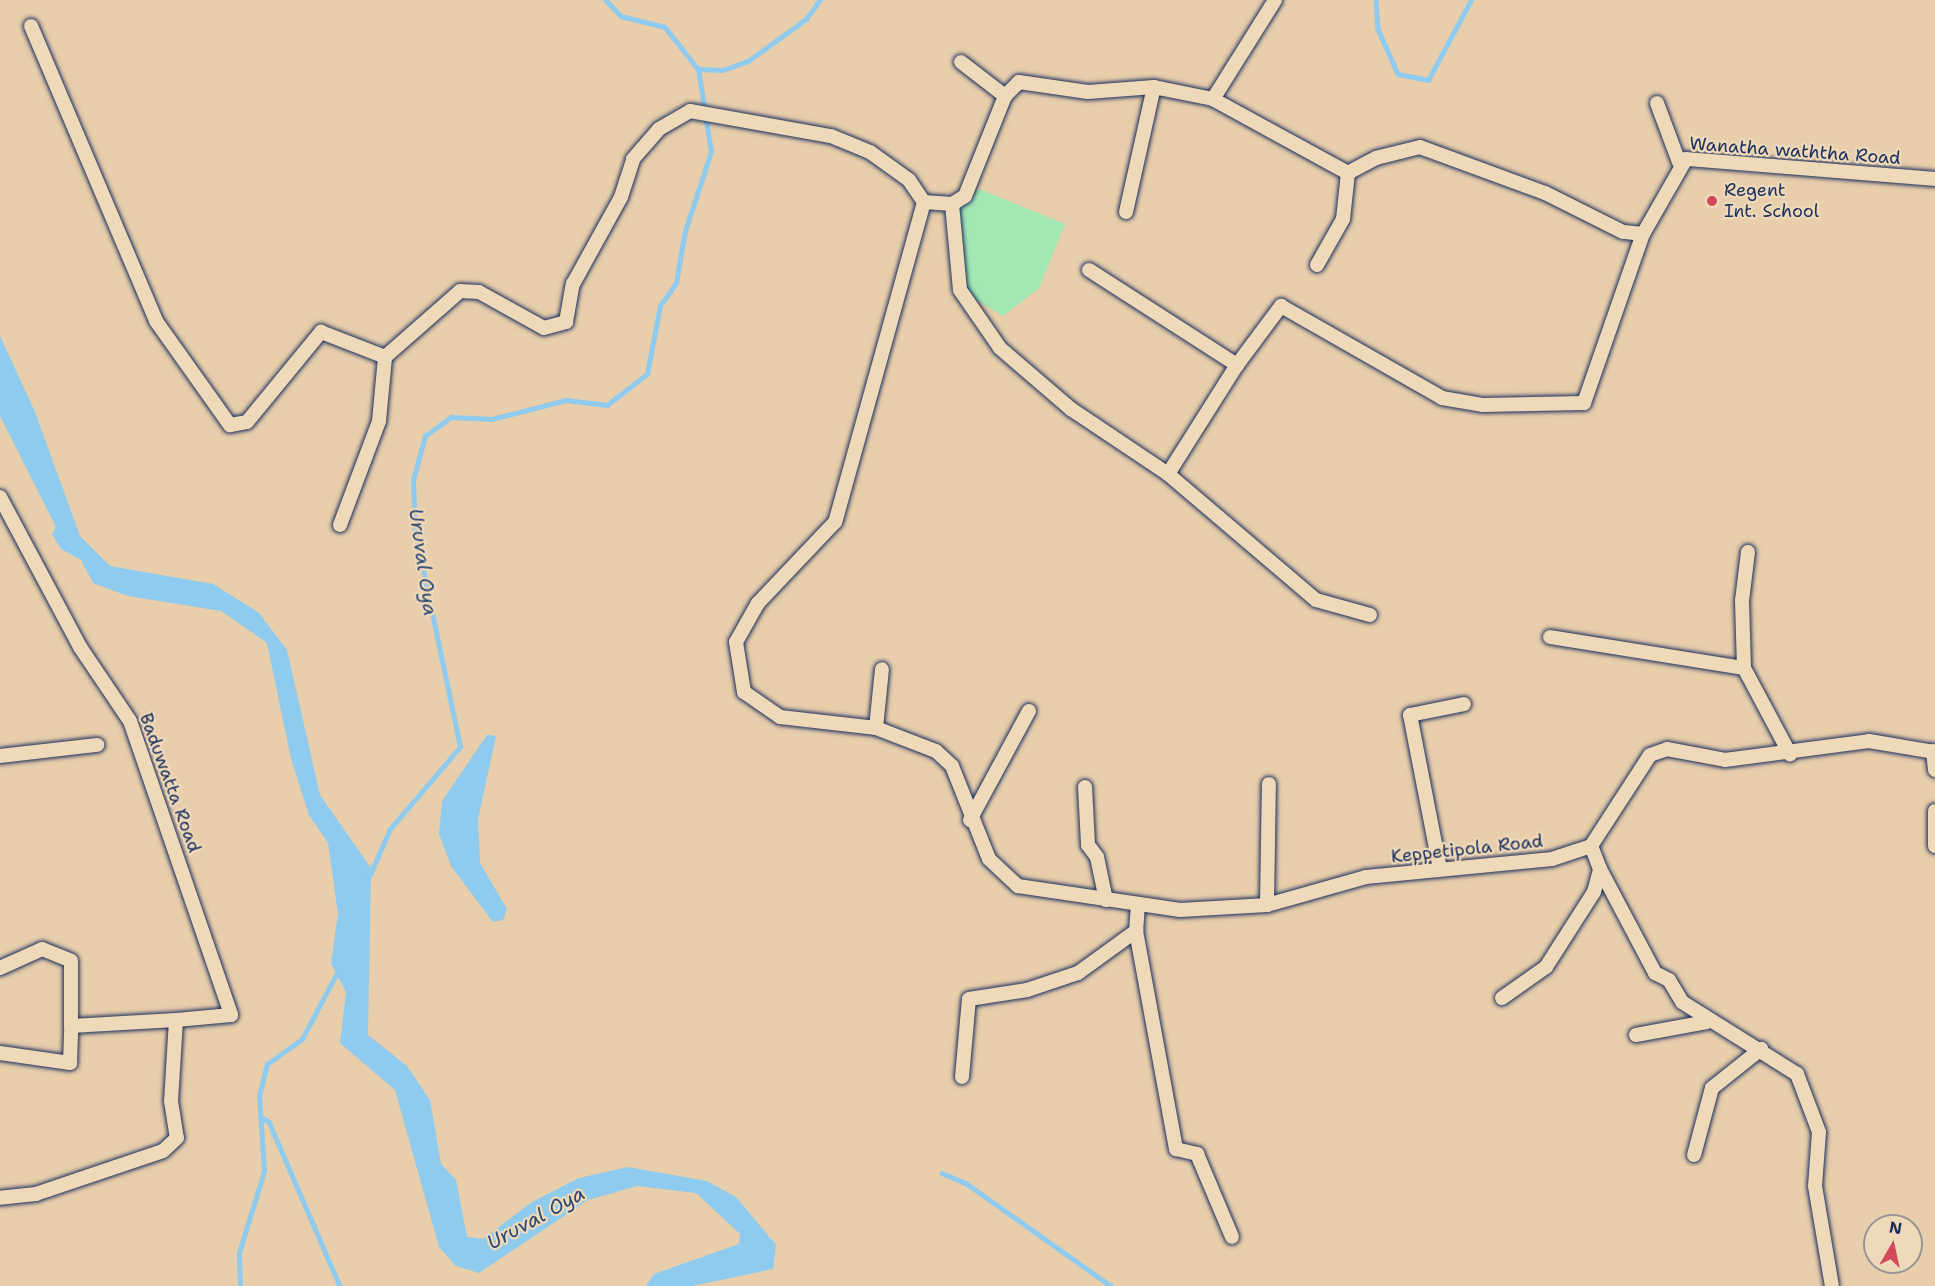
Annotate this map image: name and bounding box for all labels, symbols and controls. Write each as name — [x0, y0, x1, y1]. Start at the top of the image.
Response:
street label: Wanatha waththa Road — [1689, 133, 1901, 169]
place label: Regent Int. School — [1724, 180, 1819, 222]
marker: Regent Int. School — [1705, 194, 1719, 208]
water label: Uruval Oya — [404, 507, 442, 617]
street label: Baduwatta Road — [135, 710, 205, 856]
street label: Keppetipola Road — [1390, 830, 1544, 868]
water label: Uruval Oya — [483, 1181, 589, 1255]
north arrow — [1863, 1214, 1923, 1274]
text: N — [1888, 1216, 1903, 1239]

